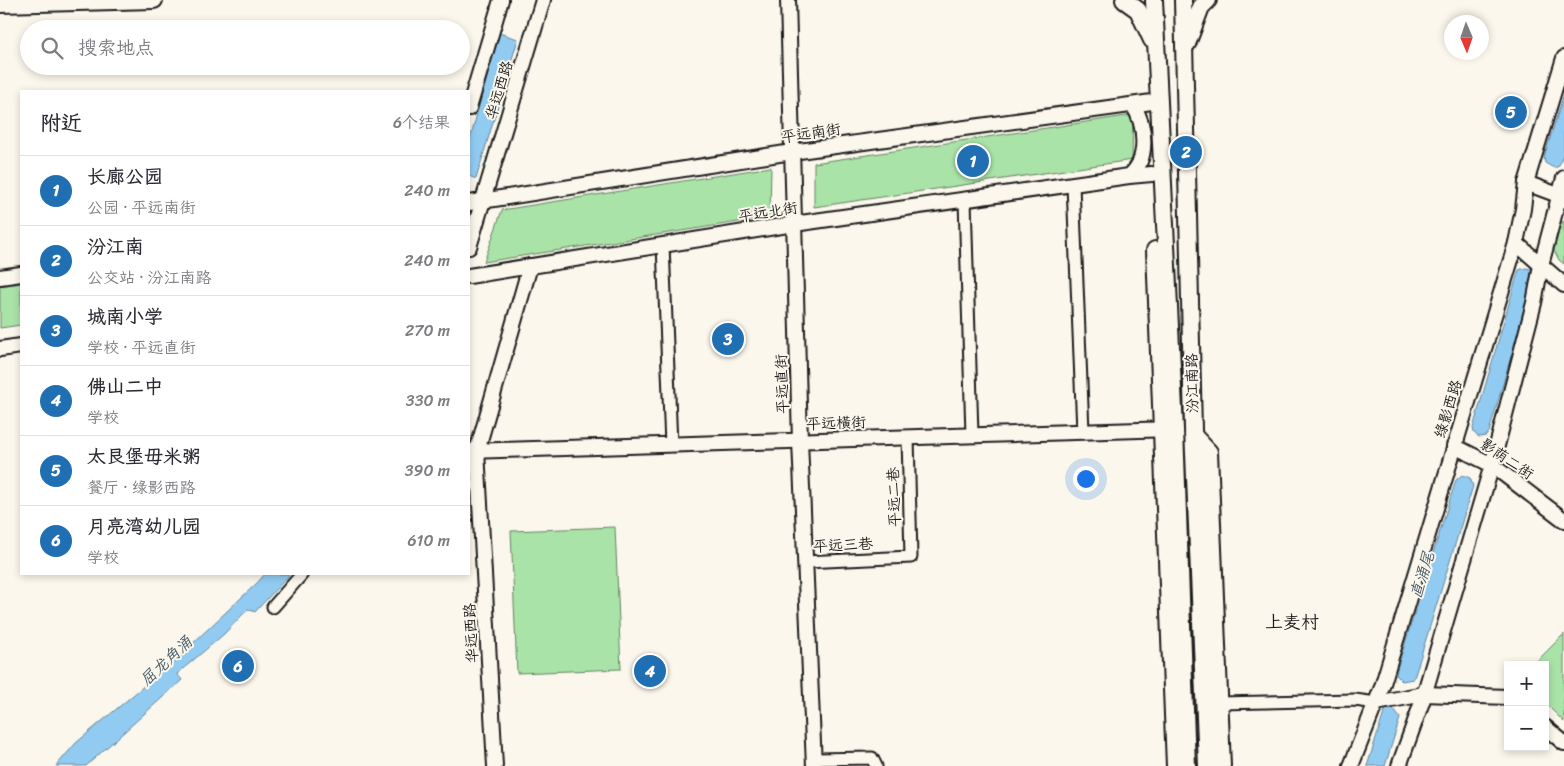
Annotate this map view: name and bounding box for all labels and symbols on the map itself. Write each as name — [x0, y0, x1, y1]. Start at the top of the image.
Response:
north arrow — [1444, 15, 1489, 60]
street label: 华远西路 — [478, 58, 520, 122]
pin: 5 — [1495, 93, 1527, 131]
street label: 平远南街 — [779, 116, 843, 150]
pin: 2 — [1170, 133, 1202, 171]
pin: 1 — [957, 142, 989, 180]
street label: 平远北街 — [736, 194, 800, 230]
pin: 3 — [712, 320, 744, 358]
street label: 汾江南路 — [1178, 353, 1206, 413]
street label: 平远直街 — [768, 354, 796, 414]
street label: 绿影西路 — [1427, 377, 1469, 441]
street label: 平远横街 — [806, 409, 866, 437]
street label: 影荫二街 — [1475, 431, 1539, 487]
your location — [1073, 466, 1099, 492]
street label: 平远二巷 — [880, 467, 908, 527]
street label: 平远三巷 — [812, 530, 874, 560]
water label: 直涌尾 — [1401, 547, 1443, 602]
street label: 华远西路 — [456, 602, 486, 664]
district label: 上麦村 — [1265, 606, 1319, 638]
water label: 屈龙角涌 — [133, 628, 200, 693]
pin: 6 — [222, 647, 254, 685]
pin: 4 — [634, 652, 666, 690]

